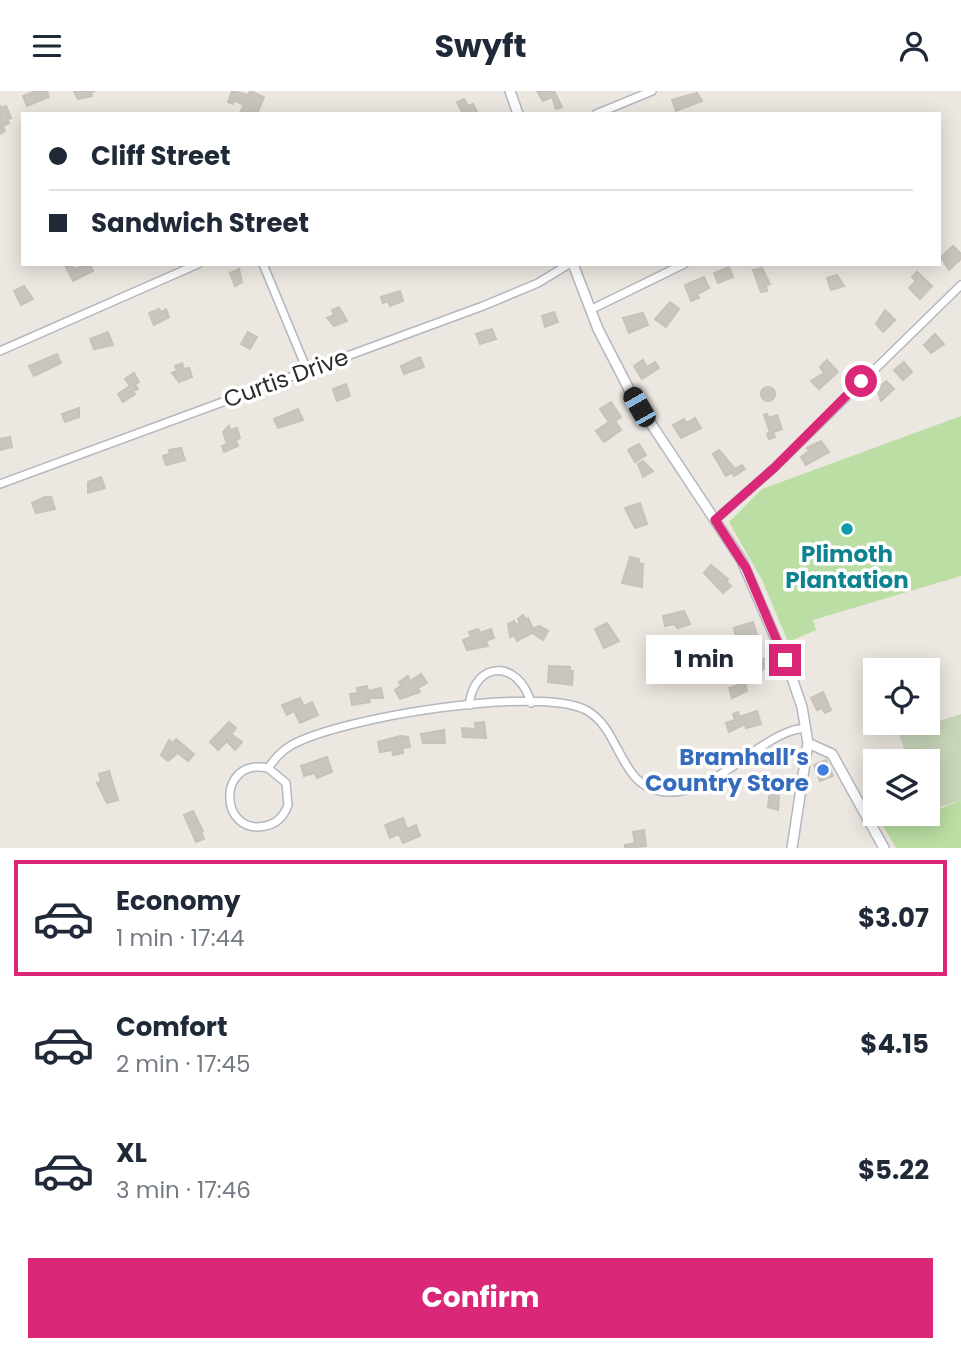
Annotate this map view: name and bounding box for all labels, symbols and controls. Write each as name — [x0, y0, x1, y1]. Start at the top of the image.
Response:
text: Swyft — [434, 23, 527, 68]
icon: menu — [28, 27, 66, 65]
icon: person — [895, 27, 933, 65]
text: Cliff Street — [91, 138, 231, 174]
text: Sandwich Street — [91, 205, 309, 241]
street label: Curtis Drive — [219, 341, 353, 415]
route start — [845, 365, 877, 397]
car — [620, 384, 659, 430]
marker: Plimoth Plantation — [839, 521, 855, 537]
place label: Plimoth Plantation — [785, 538, 909, 596]
callout: 1 min — [645, 635, 760, 685]
text: 1 min — [674, 643, 734, 675]
route end — [769, 644, 801, 676]
map controls — [863, 658, 940, 826]
button: locate — [863, 658, 940, 735]
place label: Bramhall’s Country Store — [645, 741, 809, 799]
button: layers — [863, 749, 940, 826]
marker: Bramhall’s Country Store — [815, 762, 831, 778]
text: Economy — [116, 883, 240, 919]
icon: car — [32, 887, 95, 950]
text: $3.07 — [858, 900, 929, 936]
text: 1 min · 17:44 — [116, 922, 244, 954]
text: Comfort — [116, 1009, 228, 1045]
icon: car — [32, 1013, 95, 1076]
text: $4.15 — [860, 1026, 929, 1062]
text: 2 min · 17:45 — [116, 1048, 250, 1080]
text: XL — [116, 1135, 147, 1171]
icon: car — [32, 1139, 95, 1202]
text: $5.22 — [858, 1152, 929, 1188]
text: 3 min · 17:46 — [116, 1174, 251, 1206]
button: Confirm — [28, 1258, 933, 1338]

